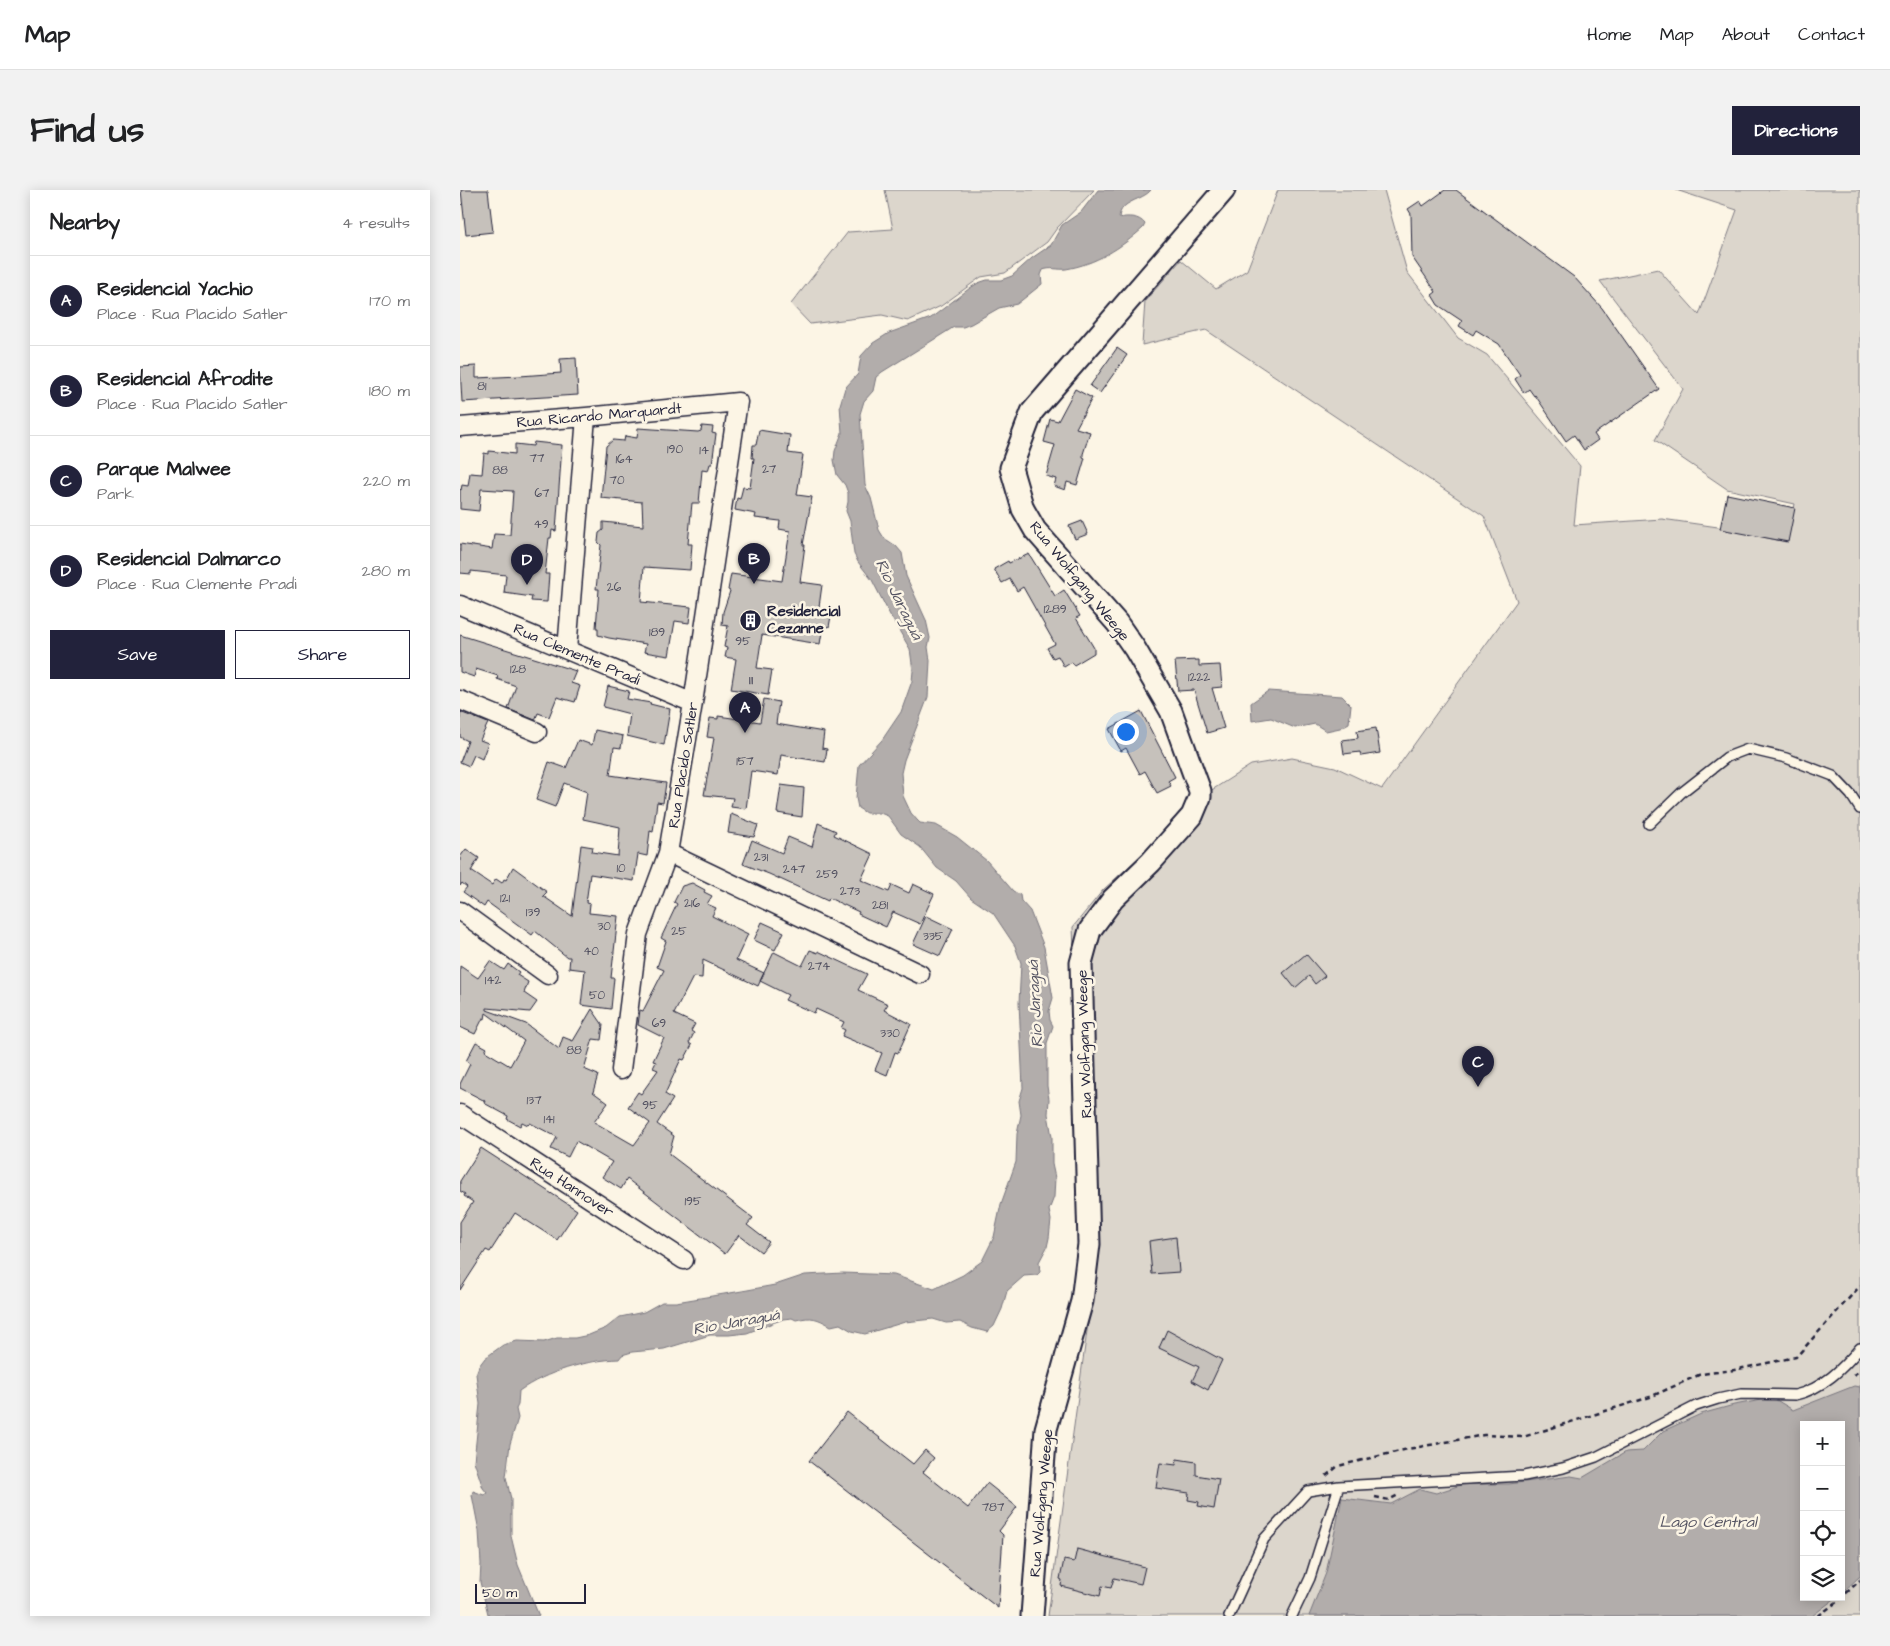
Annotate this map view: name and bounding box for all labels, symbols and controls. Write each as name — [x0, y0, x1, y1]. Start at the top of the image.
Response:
text: Map — [25, 18, 70, 52]
text: Home — [1587, 22, 1632, 47]
text: Map — [1660, 22, 1694, 47]
text: About — [1722, 22, 1770, 47]
text: Contact — [1798, 22, 1865, 47]
text: Find us — [30, 106, 144, 155]
button: Directions — [1732, 106, 1860, 155]
text: Nearby — [50, 208, 120, 237]
text: 4 results — [342, 212, 410, 234]
text: Residencial Yachio — [97, 276, 253, 303]
text: A — [61, 290, 71, 312]
text: 170 m — [369, 290, 410, 312]
text: Place · Rua Placido Satler — [97, 303, 288, 325]
text: Residencial Afrodite — [97, 366, 273, 393]
house number: 81 — [477, 378, 487, 395]
text: B — [60, 380, 72, 402]
text: 180 m — [369, 380, 410, 402]
text: Place · Rua Placido Satler — [97, 393, 288, 415]
street label: Rua Ricardo Marquardt — [516, 398, 683, 433]
house number: 190 — [667, 441, 683, 458]
house number: 14 — [699, 442, 709, 459]
house number: 77 — [530, 450, 545, 467]
house number: 164 — [615, 451, 633, 468]
text: Parque Malwee — [97, 456, 231, 483]
house number: 27 — [762, 461, 777, 478]
house number: 88 — [492, 462, 508, 479]
text: C — [60, 470, 72, 492]
text: 220 m — [363, 470, 410, 492]
house number: 70 — [610, 472, 625, 489]
text: Park — [97, 483, 134, 505]
house number: 67 — [535, 485, 550, 502]
house number: 49 — [534, 516, 549, 533]
street label: Rua Wolfgang Weege — [1024, 517, 1135, 646]
pin: B — [738, 543, 770, 584]
pin: D — [511, 544, 543, 585]
text: Residencial Dalmarco — [97, 546, 281, 573]
water label: Rio Jaraguá — [869, 555, 929, 645]
text: D — [61, 560, 71, 582]
text: 280 m — [362, 560, 410, 582]
text: Place · Rua Clemente Pradi — [97, 573, 297, 595]
house number: 26 — [607, 579, 622, 596]
place label: Residencial Cezanne — [767, 601, 841, 639]
house number: 1289 — [1043, 601, 1067, 618]
building icon: Residencial Cezanne — [739, 608, 763, 632]
street label: Rua Clemente Pradi — [510, 618, 644, 691]
house number: 189 — [649, 624, 665, 641]
button: Save — [50, 630, 225, 679]
button: Share — [235, 630, 410, 679]
house number: 95 — [735, 633, 751, 650]
house number: 128 — [510, 661, 526, 678]
house number: 1222 — [1188, 669, 1210, 686]
house number: 111 — [749, 672, 754, 689]
pin: A — [729, 692, 761, 733]
street label: Rua Placido Satler — [663, 700, 704, 830]
your location — [1113, 719, 1139, 745]
house number: 157 — [736, 753, 754, 770]
house number: 231 — [754, 849, 769, 866]
house number: 10 — [616, 860, 626, 877]
house number: 247 — [783, 861, 806, 878]
house number: 259 — [816, 866, 838, 883]
house number: 273 — [840, 883, 860, 900]
house number: 121 — [500, 890, 510, 907]
house number: 216 — [684, 895, 700, 912]
house number: 281 — [872, 897, 889, 914]
house number: 139 — [526, 904, 540, 921]
house number: 30 — [597, 918, 611, 935]
house number: 25 — [671, 923, 687, 940]
house number: 335 — [923, 928, 944, 945]
house number: 40 — [583, 943, 599, 960]
house number: 274 — [808, 958, 830, 975]
water label: Rio Jaraguá — [1022, 959, 1049, 1048]
street label: Rua Wolfgang Weege — [1071, 969, 1099, 1119]
house number: 142 — [485, 972, 501, 989]
house number: 50 — [589, 987, 605, 1004]
house number: 69 — [652, 1015, 666, 1032]
house number: 330 — [880, 1025, 900, 1042]
house number: 88 — [566, 1042, 582, 1059]
pin: C — [1462, 1046, 1494, 1087]
house number: 137 — [526, 1092, 542, 1109]
house number: 95 — [642, 1097, 658, 1114]
house number: 141 — [543, 1111, 555, 1128]
street label: Rua Hannover — [526, 1152, 618, 1222]
house number: 195 — [685, 1193, 702, 1210]
water label: Rio Jaraguá — [691, 1303, 782, 1341]
map controls — [1800, 1421, 1845, 1601]
button: + — [1800, 1421, 1845, 1466]
street label: Rua Wolfgang Weege — [1025, 1428, 1059, 1578]
button: − — [1800, 1466, 1845, 1511]
house number: 787 — [982, 1499, 1005, 1516]
water label: Lago Central — [1660, 1511, 1759, 1534]
button: locate — [1800, 1511, 1845, 1556]
button: layers — [1800, 1556, 1845, 1601]
scale bar — [475, 1581, 586, 1604]
text: 50 m — [482, 1583, 517, 1603]

